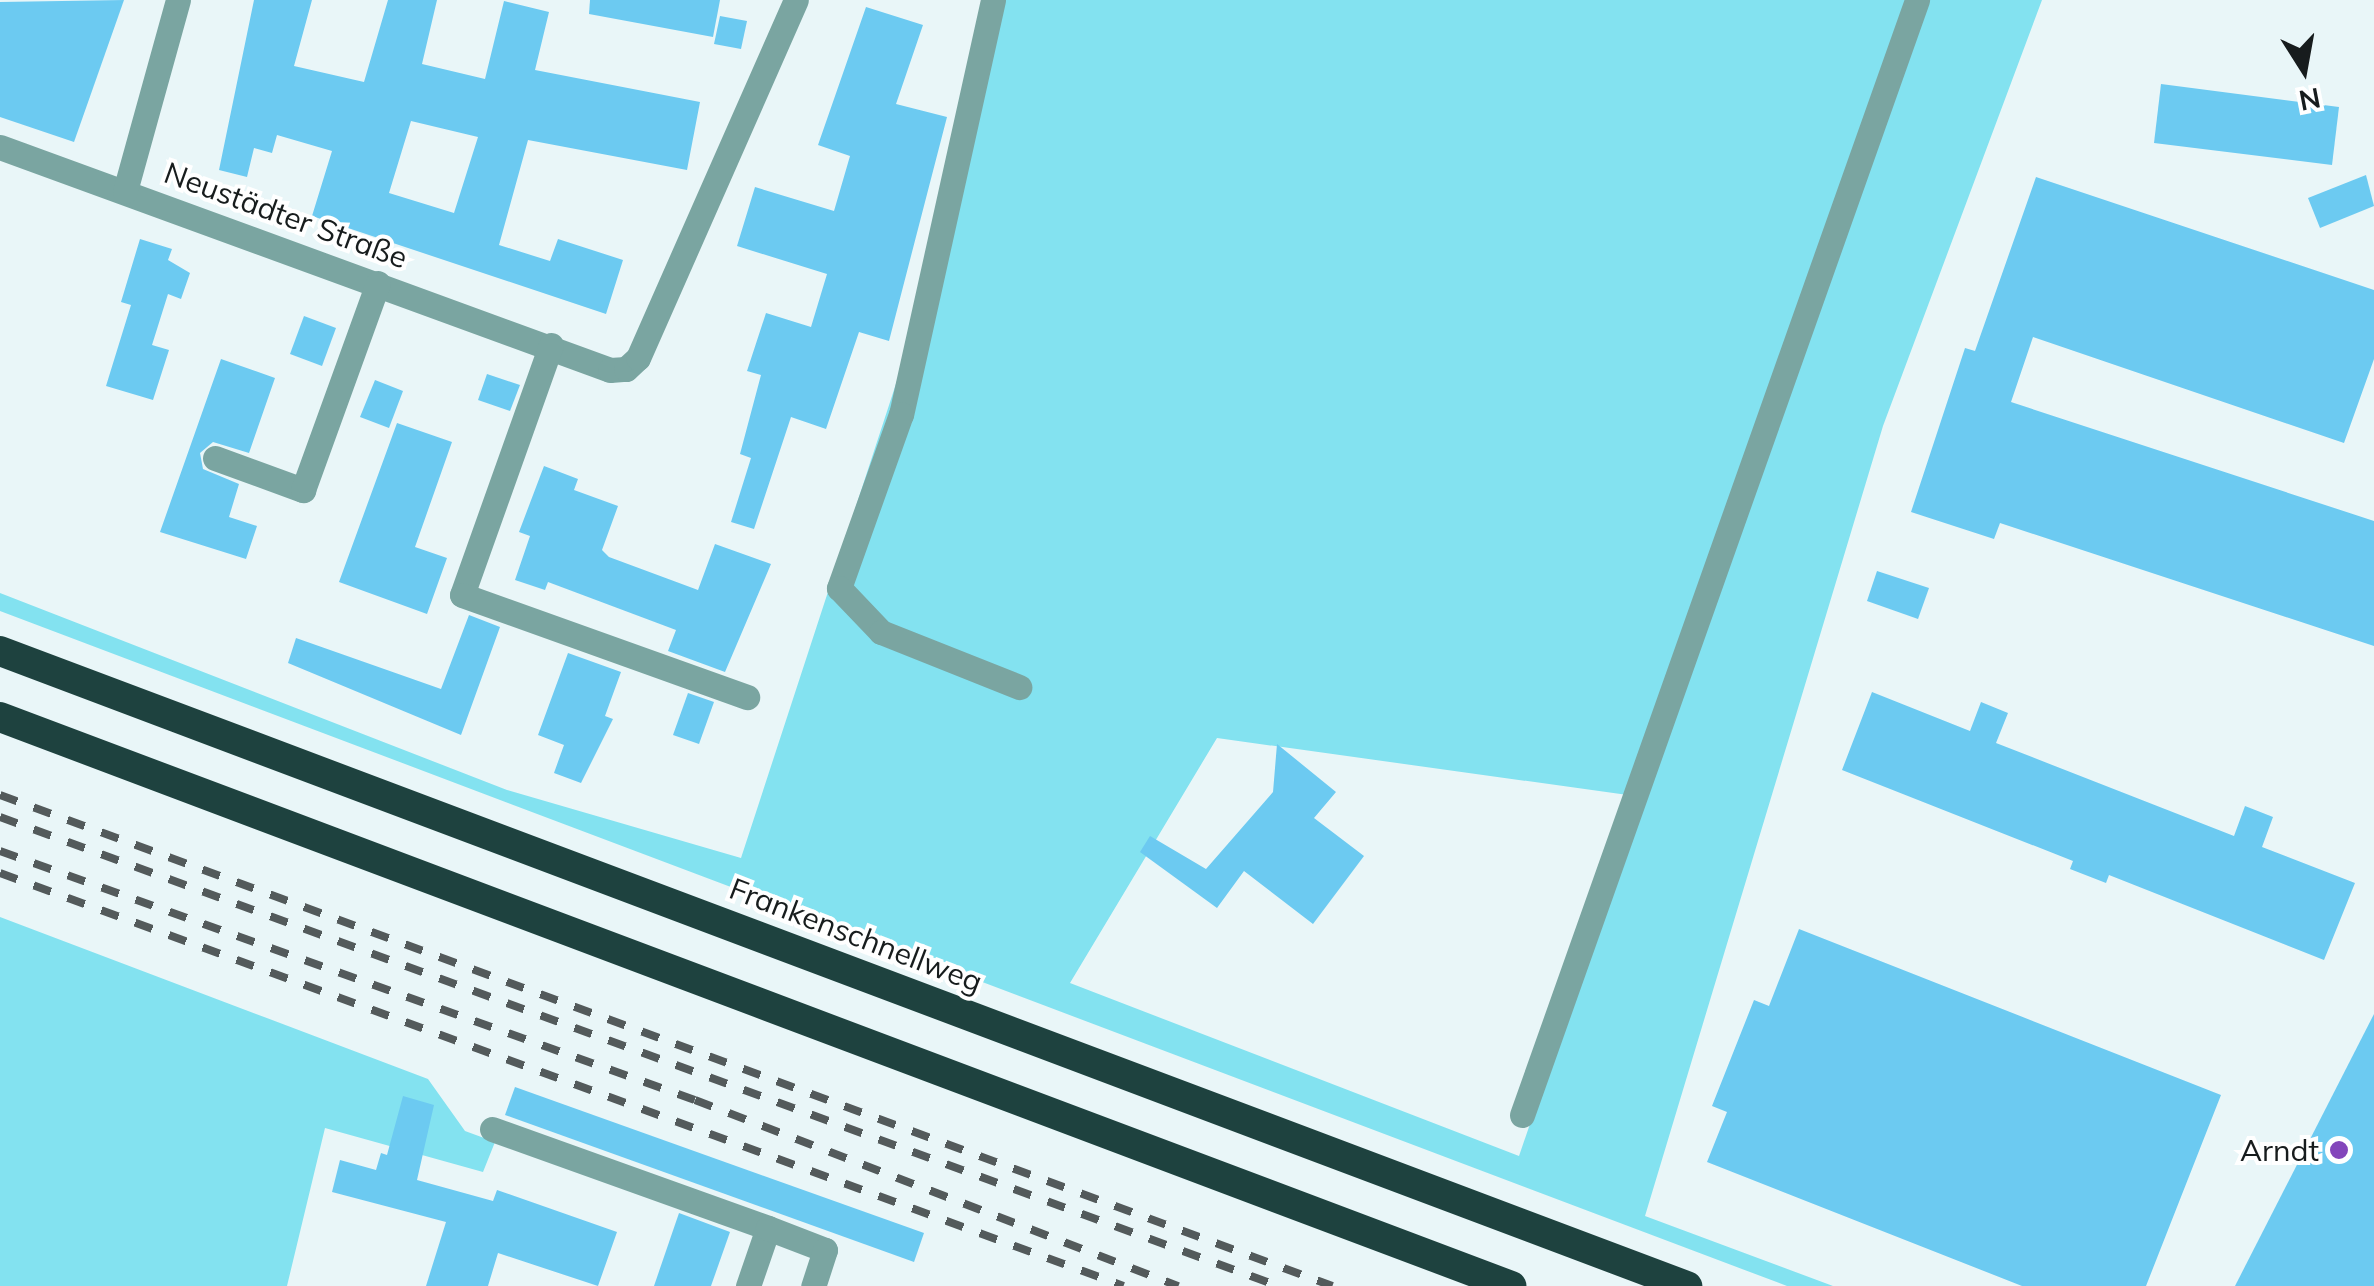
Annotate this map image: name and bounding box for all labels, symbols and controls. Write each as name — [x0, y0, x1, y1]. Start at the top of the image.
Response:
north arrow — [2254, 20, 2354, 120]
text: N — [2296, 81, 2324, 119]
street label: Neustädter Straße — [160, 154, 412, 276]
street label: Frankenschnellweg — [725, 870, 987, 1000]
place label: Arndt — [2240, 1132, 2319, 1168]
marker: Arndt — [2328, 1139, 2350, 1161]

